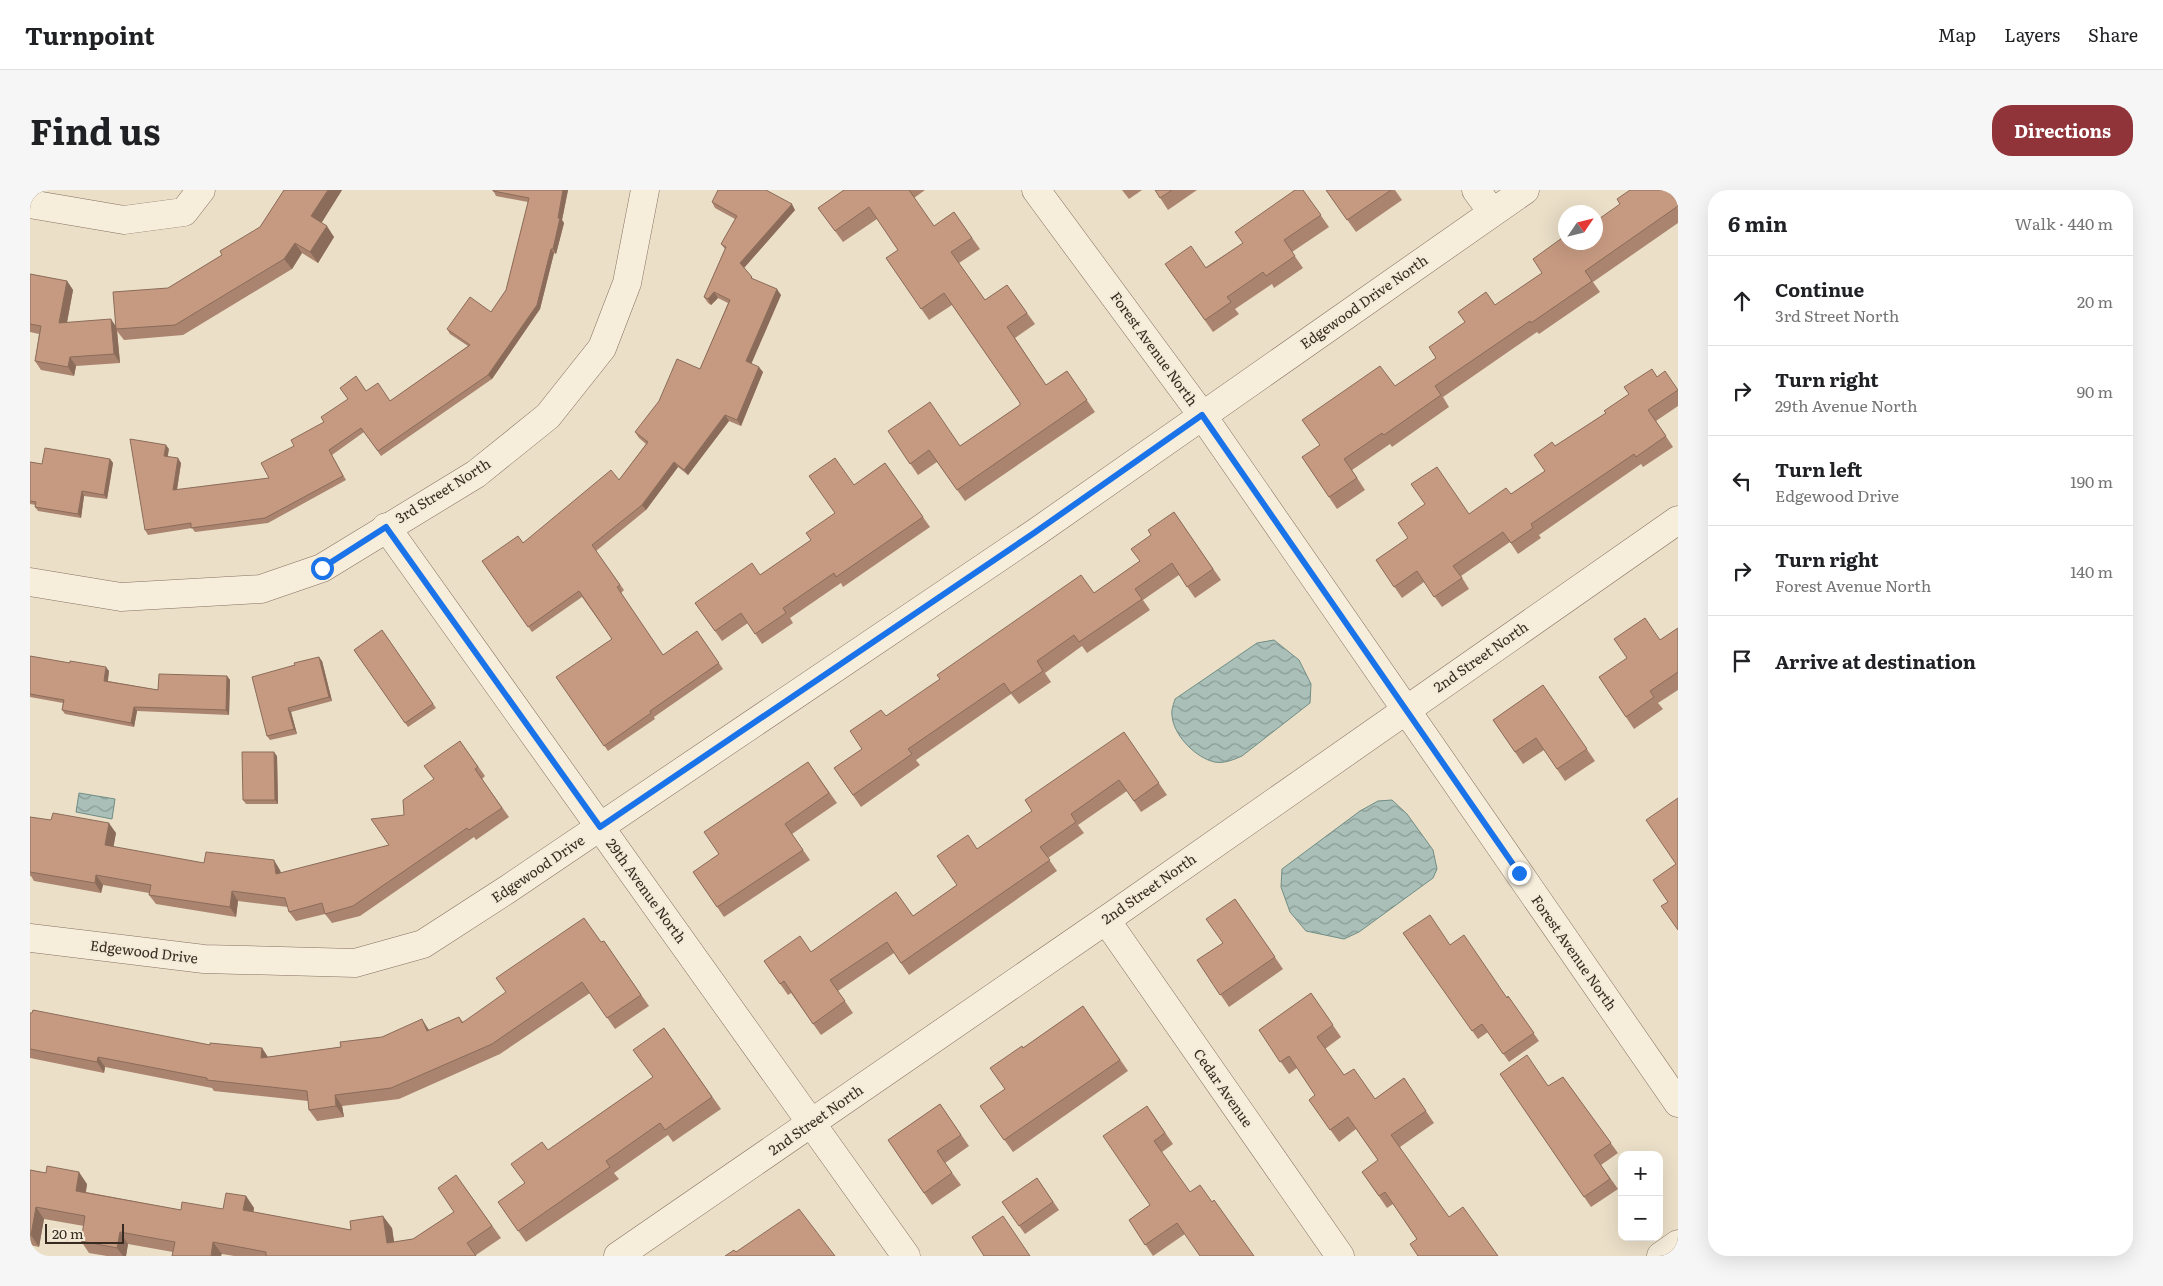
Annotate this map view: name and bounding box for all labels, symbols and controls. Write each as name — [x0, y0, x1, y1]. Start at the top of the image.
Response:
text: Turnpoint — [25, 17, 155, 52]
text: Map — [1938, 21, 1976, 48]
text: Layers — [2004, 21, 2060, 48]
text: Share — [2088, 21, 2138, 48]
text: Find us — [30, 104, 160, 156]
button: Directions — [1992, 105, 2133, 156]
north arrow — [1558, 205, 1603, 250]
text: 6 min — [1728, 207, 1788, 238]
text: Walk · 440 m — [2015, 211, 2113, 235]
street label: Edgewood Drive North — [1295, 249, 1431, 353]
text: Continue — [1775, 275, 1864, 303]
street label: Forest Avenue North — [1106, 287, 1203, 410]
icon: ahead — [1728, 287, 1756, 315]
text: 20 m — [2077, 289, 2113, 313]
text: 3rd Street North — [1775, 303, 1899, 327]
text: Turn right — [1775, 365, 1879, 393]
icon: right — [1728, 377, 1756, 405]
text: 90 m — [2077, 379, 2113, 403]
text: 29th Avenue North — [1775, 393, 1918, 417]
street label: 3rd Street North — [391, 453, 494, 527]
text: Turn left — [1775, 455, 1862, 483]
icon: left — [1728, 467, 1756, 495]
text: 190 m — [2070, 469, 2113, 493]
text: Edgewood Drive — [1775, 483, 1899, 507]
text: Turn right — [1775, 545, 1879, 573]
route start — [311, 557, 334, 580]
icon: right — [1728, 557, 1756, 585]
text: 140 m — [2070, 559, 2113, 583]
text: Forest Avenue North — [1775, 573, 1931, 597]
street label: 2nd Street North — [1429, 616, 1532, 696]
icon: arrive — [1728, 647, 1756, 675]
text: Arrive at destination — [1775, 647, 1976, 675]
street label: Edgewood Drive — [487, 830, 588, 907]
street label: 29th Avenue North — [602, 834, 692, 947]
street label: 2nd Street North — [1097, 848, 1200, 928]
route end — [1508, 862, 1531, 885]
street label: Forest Avenue North — [1527, 891, 1622, 1014]
street label: Edgewood Drive — [89, 934, 199, 968]
street label: Cedar Avenue — [1189, 1044, 1258, 1131]
street label: 2nd Street North — [764, 1079, 867, 1159]
map controls — [1618, 1151, 1663, 1241]
button: + — [1618, 1151, 1663, 1196]
button: − — [1618, 1196, 1663, 1241]
scale bar — [45, 1221, 124, 1244]
text: 20 m — [52, 1223, 84, 1243]

